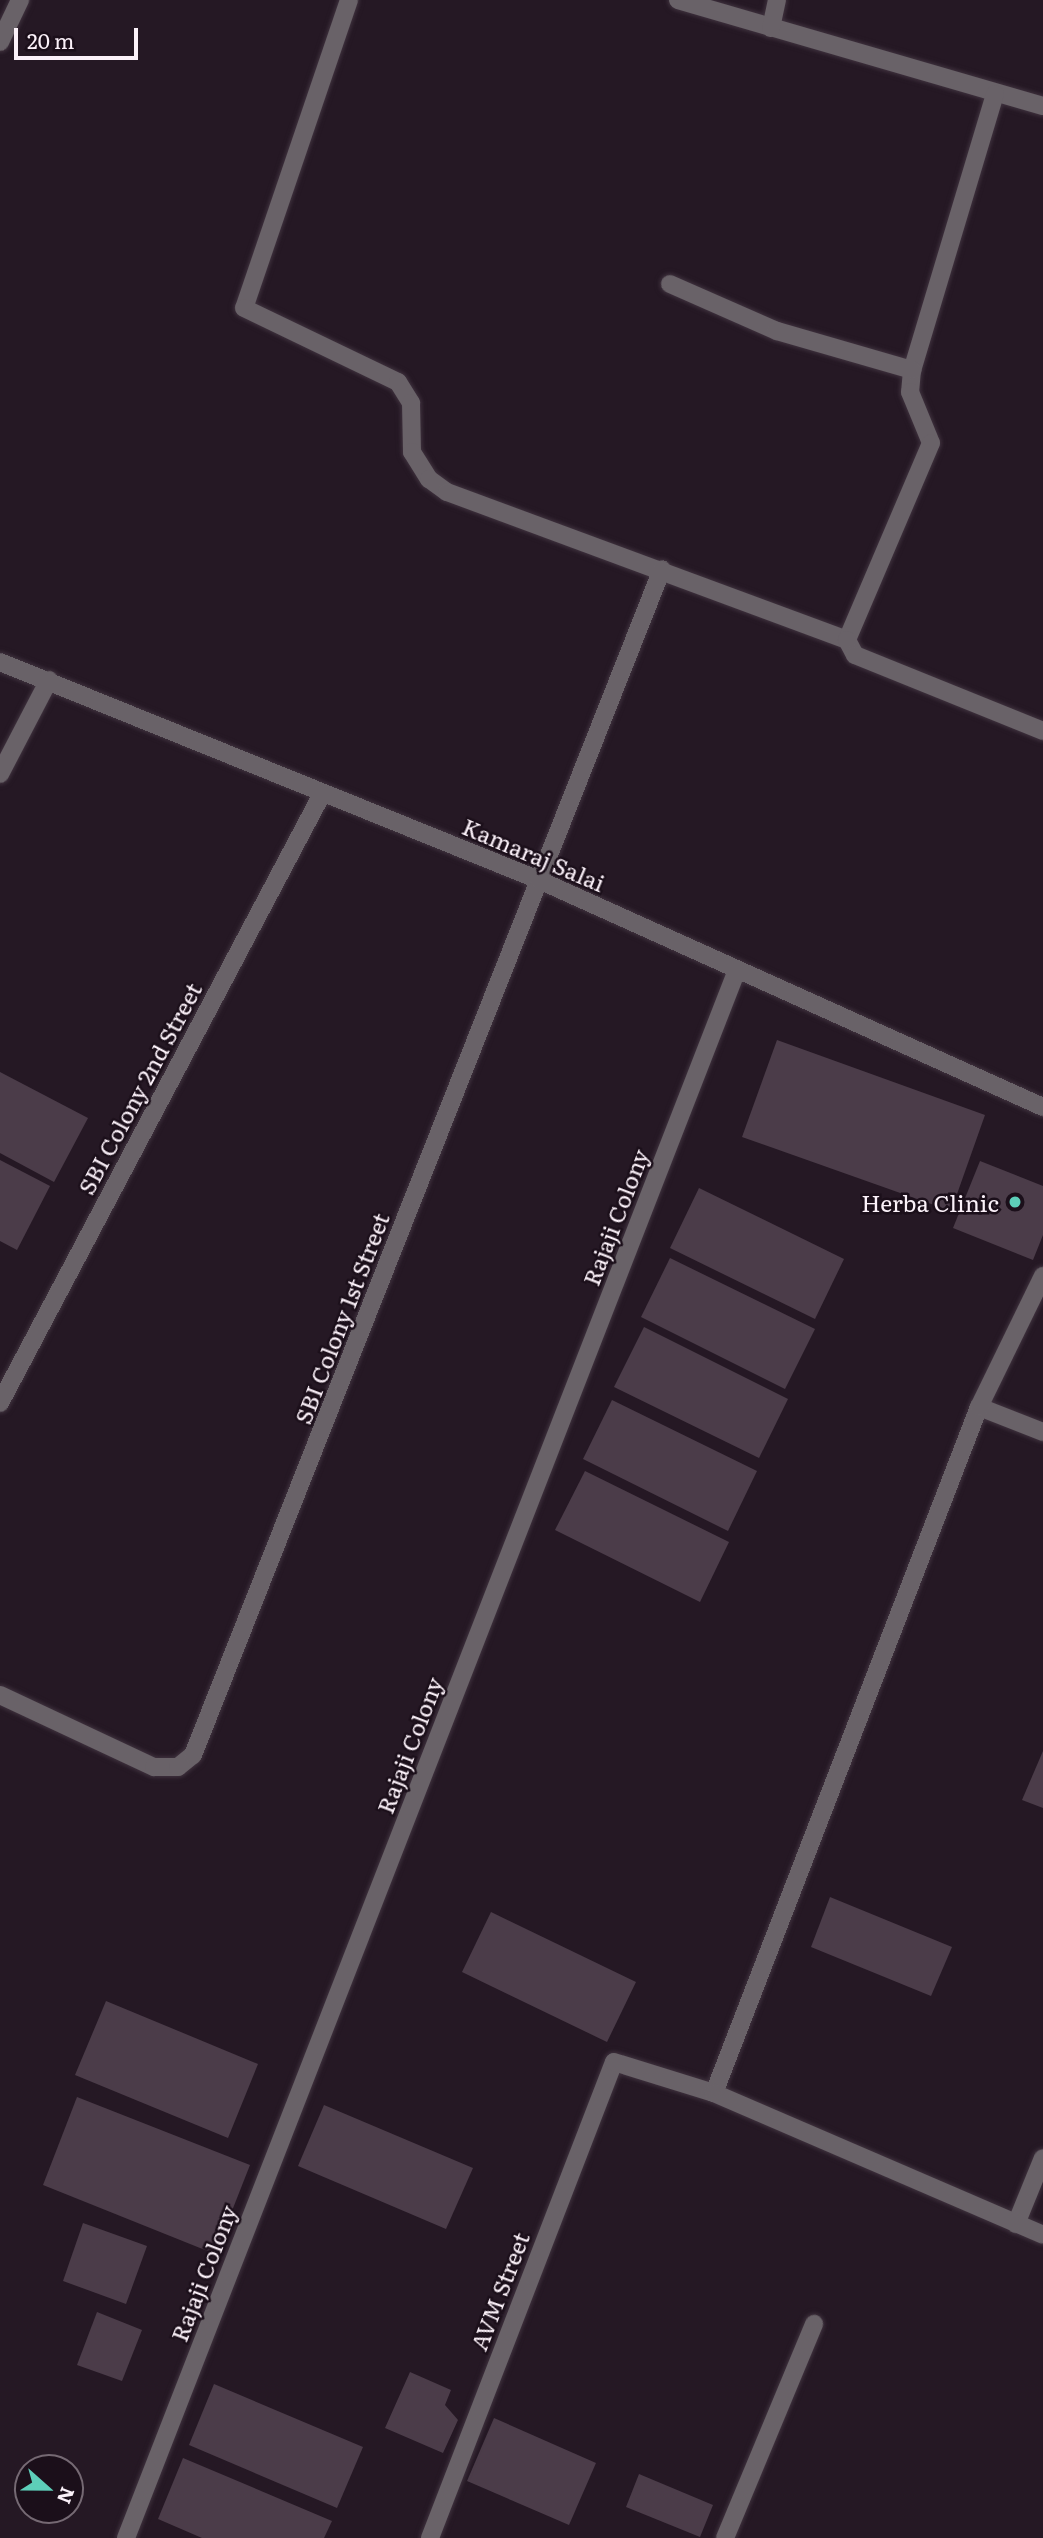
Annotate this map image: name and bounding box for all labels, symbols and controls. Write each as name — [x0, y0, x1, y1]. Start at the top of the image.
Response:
scale bar — [18, 14, 142, 58]
text: 20 m — [27, 24, 74, 55]
street label: Kamaraj Salai — [459, 812, 609, 896]
street label: SBI Colony 2nd Street — [71, 977, 207, 1199]
street label: Rajaji Colony — [576, 1145, 654, 1289]
place label: Herba Clinic — [861, 1188, 999, 1216]
marker: Herba Clinic — [1005, 1192, 1025, 1212]
street label: SBI Colony 1st Street — [288, 1209, 394, 1427]
street label: Rajaji Colony — [370, 1673, 448, 1817]
street label: Rajaji Colony — [164, 2201, 242, 2345]
street label: AVM Street — [464, 2228, 534, 2354]
north arrow — [14, 2454, 84, 2524]
text: N — [51, 2483, 83, 2508]

